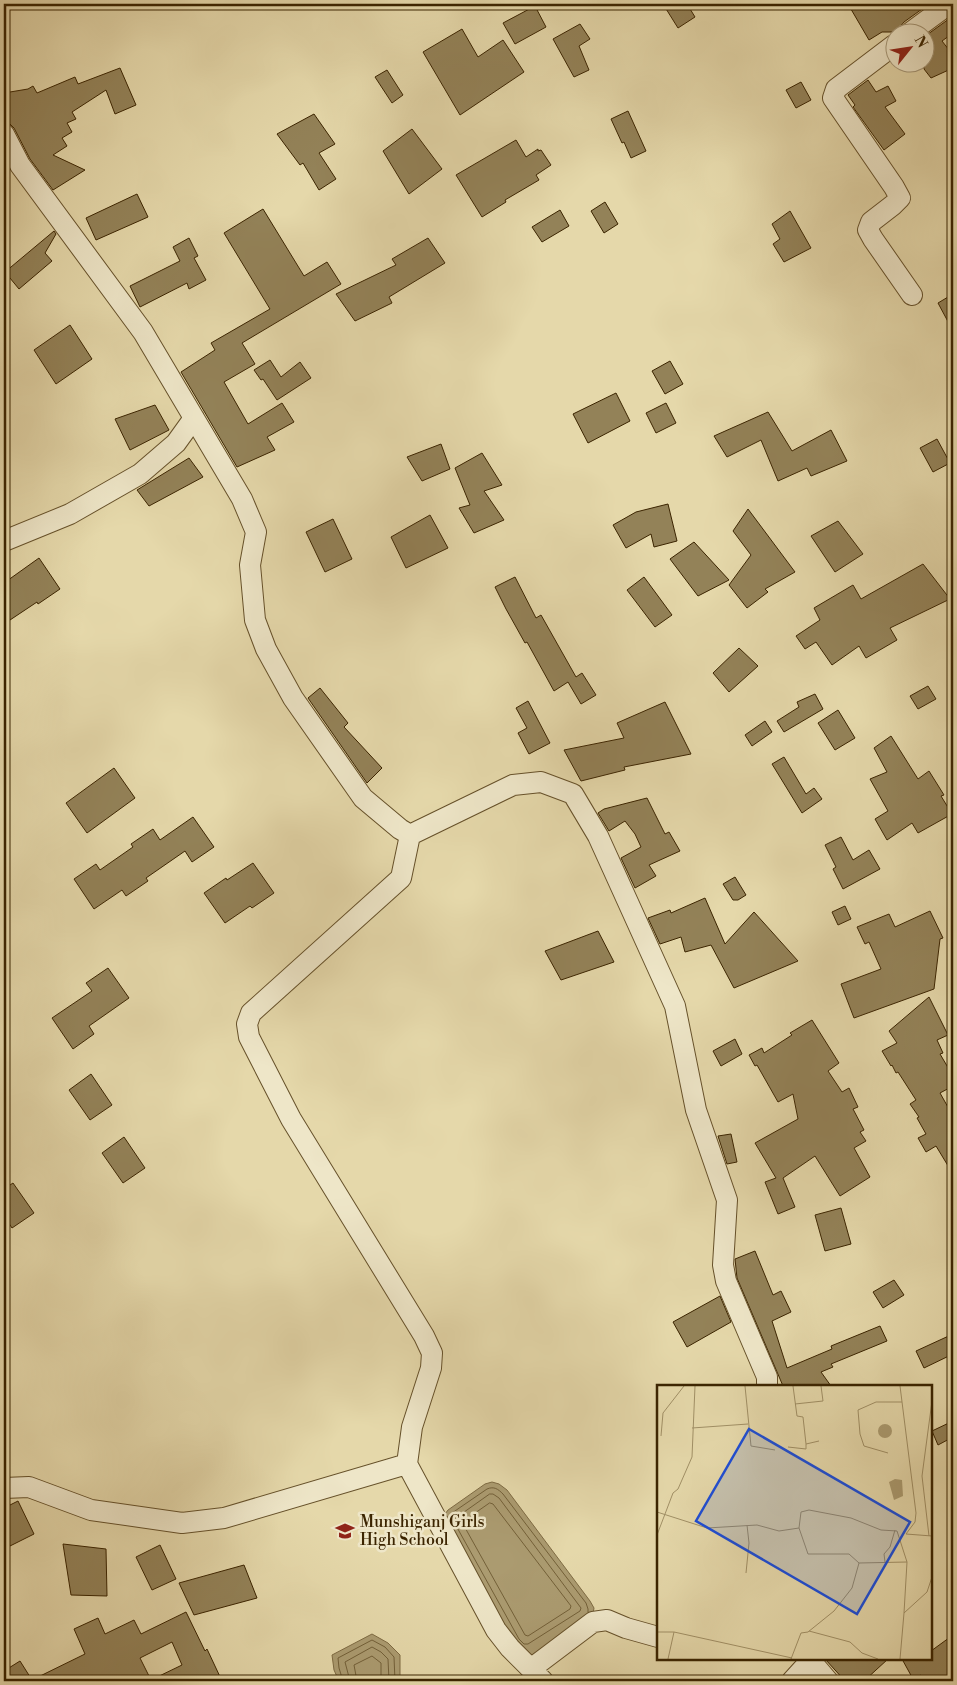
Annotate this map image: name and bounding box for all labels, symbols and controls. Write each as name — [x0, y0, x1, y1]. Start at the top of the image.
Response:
north arrow — [884, 22, 934, 72]
text: N — [910, 33, 931, 51]
inset map — [657, 1385, 932, 1660]
place label: Munshiganj Girls High School — [360, 1512, 485, 1550]
school or university icon: Munshiganj Girls High School — [334, 1520, 356, 1542]

